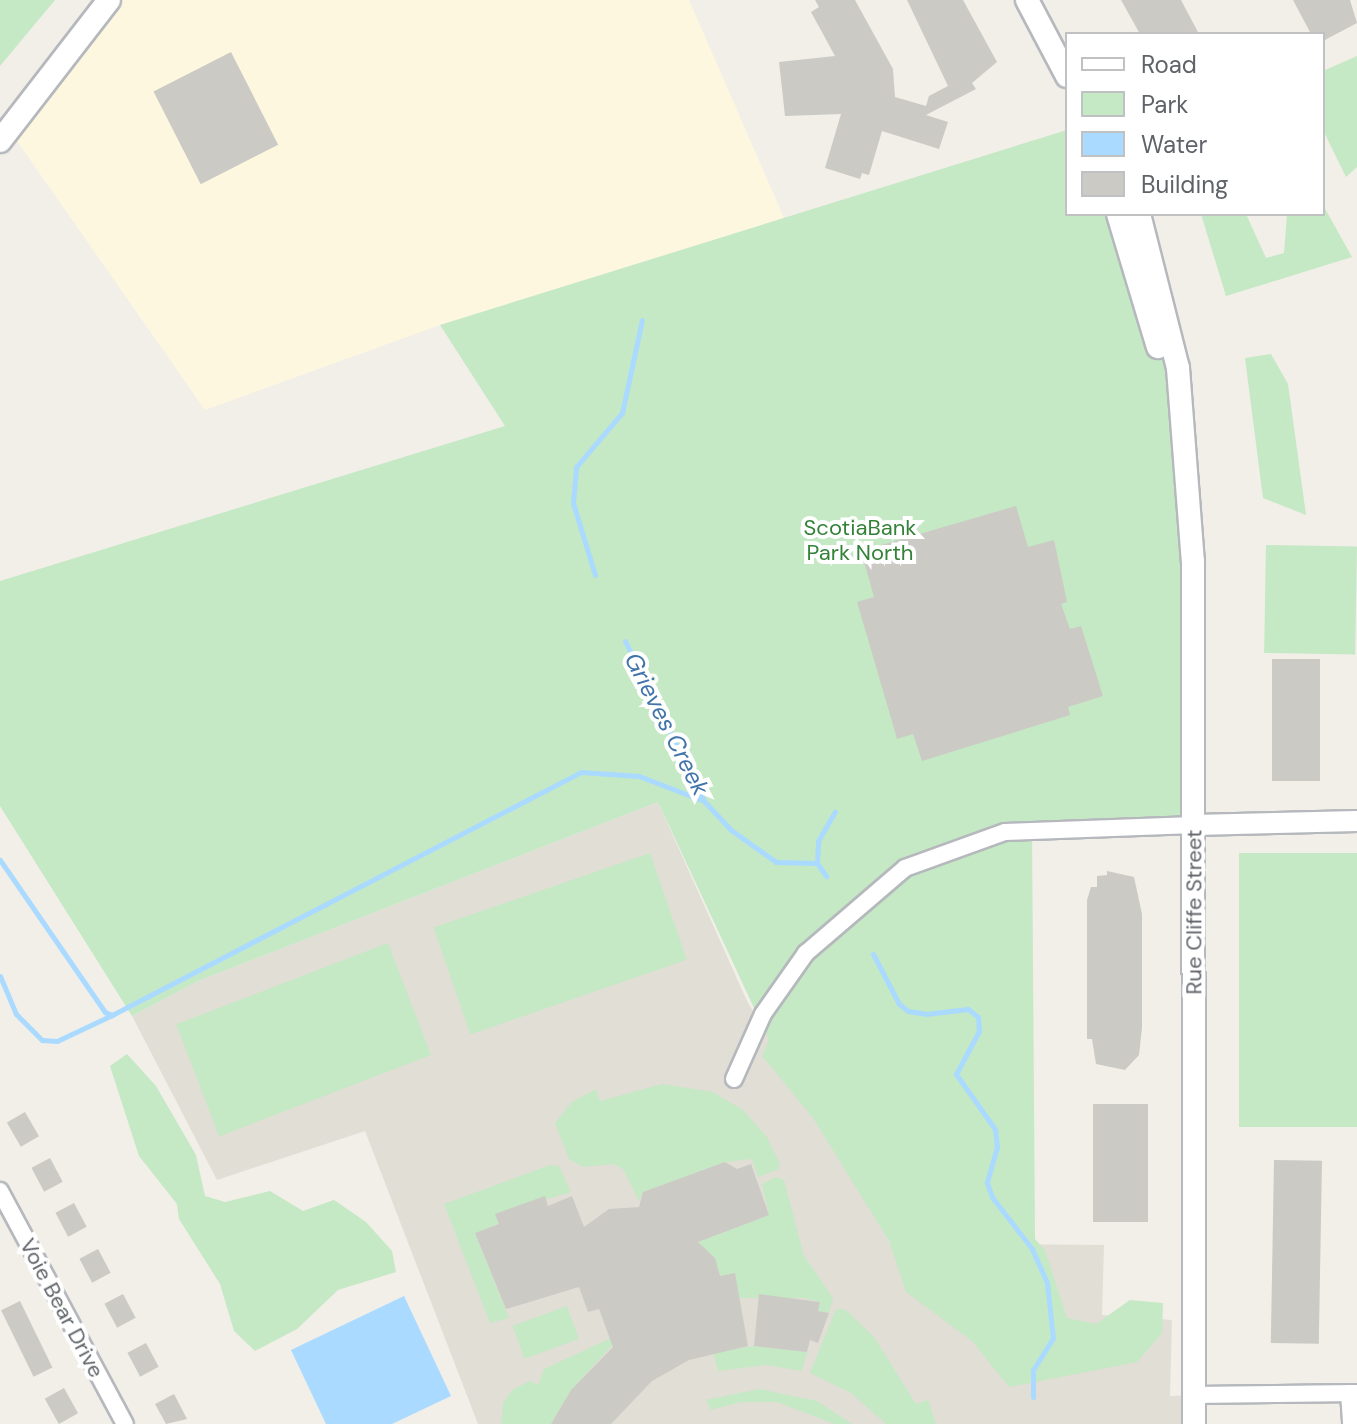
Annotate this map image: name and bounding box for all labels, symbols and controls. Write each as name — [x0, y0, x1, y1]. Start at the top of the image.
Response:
legend — [1065, 32, 1325, 216]
text: Road — [1141, 49, 1197, 80]
text: Park — [1141, 89, 1188, 120]
text: Water — [1141, 129, 1207, 160]
text: Building — [1141, 169, 1228, 200]
park label: ScotiaBank Park North — [804, 514, 916, 566]
water label: Grieves Creek — [619, 648, 715, 800]
street label: Rue Cliffe Street — [1181, 829, 1207, 995]
street label: Voie Bear Drive — [14, 1234, 110, 1382]

